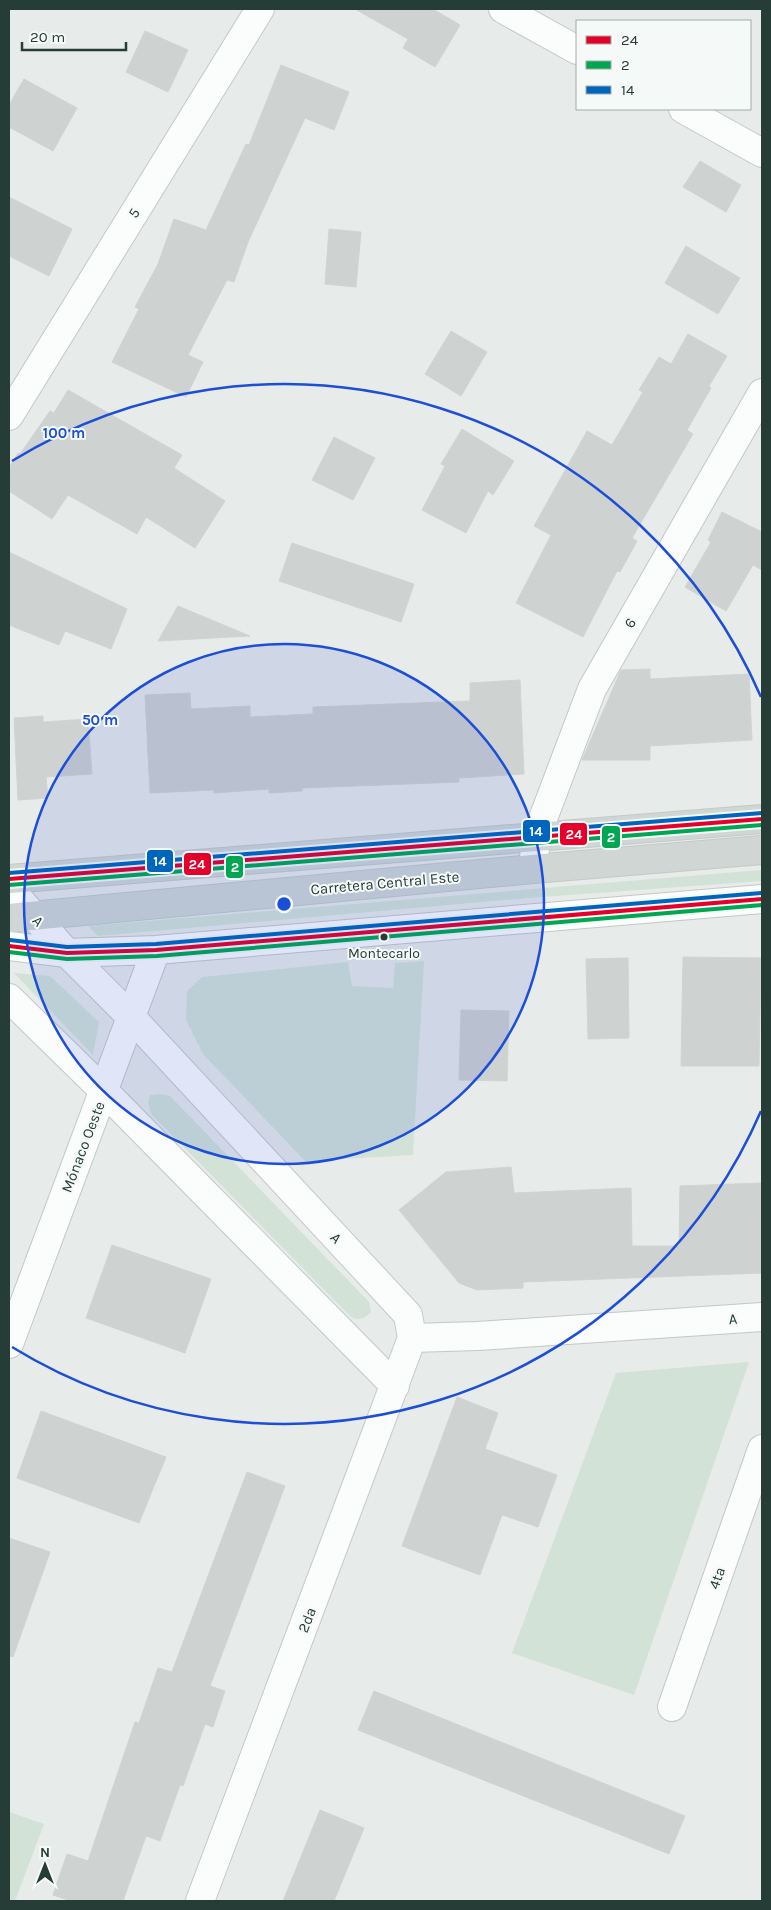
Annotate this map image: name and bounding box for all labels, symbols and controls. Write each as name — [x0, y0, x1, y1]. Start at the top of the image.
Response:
scale bar — [22, 20, 126, 52]
legend — [576, 20, 751, 110]
text: 20 m — [30, 28, 65, 46]
text: 24 — [621, 31, 639, 49]
text: 2 — [621, 56, 630, 74]
text: 14 — [621, 81, 635, 99]
street label: 5 — [124, 205, 144, 221]
text: 100 m — [43, 424, 85, 442]
street label: 6 — [620, 615, 640, 631]
text: 50 m — [82, 711, 118, 729]
line badge: 14 — [522, 819, 551, 843]
line badge: 24 — [559, 822, 588, 846]
text: 14 — [529, 823, 543, 840]
line badge: 2 — [601, 825, 621, 849]
text: 24 — [566, 826, 583, 843]
text: 2 — [607, 829, 615, 846]
line badge: 14 — [146, 849, 174, 873]
line badge: 24 — [183, 852, 212, 876]
text: 14 — [153, 853, 167, 870]
line badge: 2 — [225, 855, 244, 879]
text: 24 — [189, 856, 206, 873]
text: 2 — [231, 859, 239, 876]
street label: Carretera Central Este — [310, 868, 460, 898]
centre of rings — [275, 895, 293, 913]
street label: A — [28, 912, 48, 931]
marker: Montecarlo — [379, 932, 389, 942]
place label: Montecarlo — [348, 945, 420, 962]
street label: Mónaco Oeste — [57, 1099, 109, 1195]
street label: A — [326, 1229, 346, 1248]
street label: A — [728, 1310, 738, 1328]
street label: 4ta — [705, 1565, 729, 1591]
street label: 2da — [294, 1605, 320, 1635]
north arrow — [20, 1840, 70, 1890]
text: N — [40, 1844, 50, 1861]

